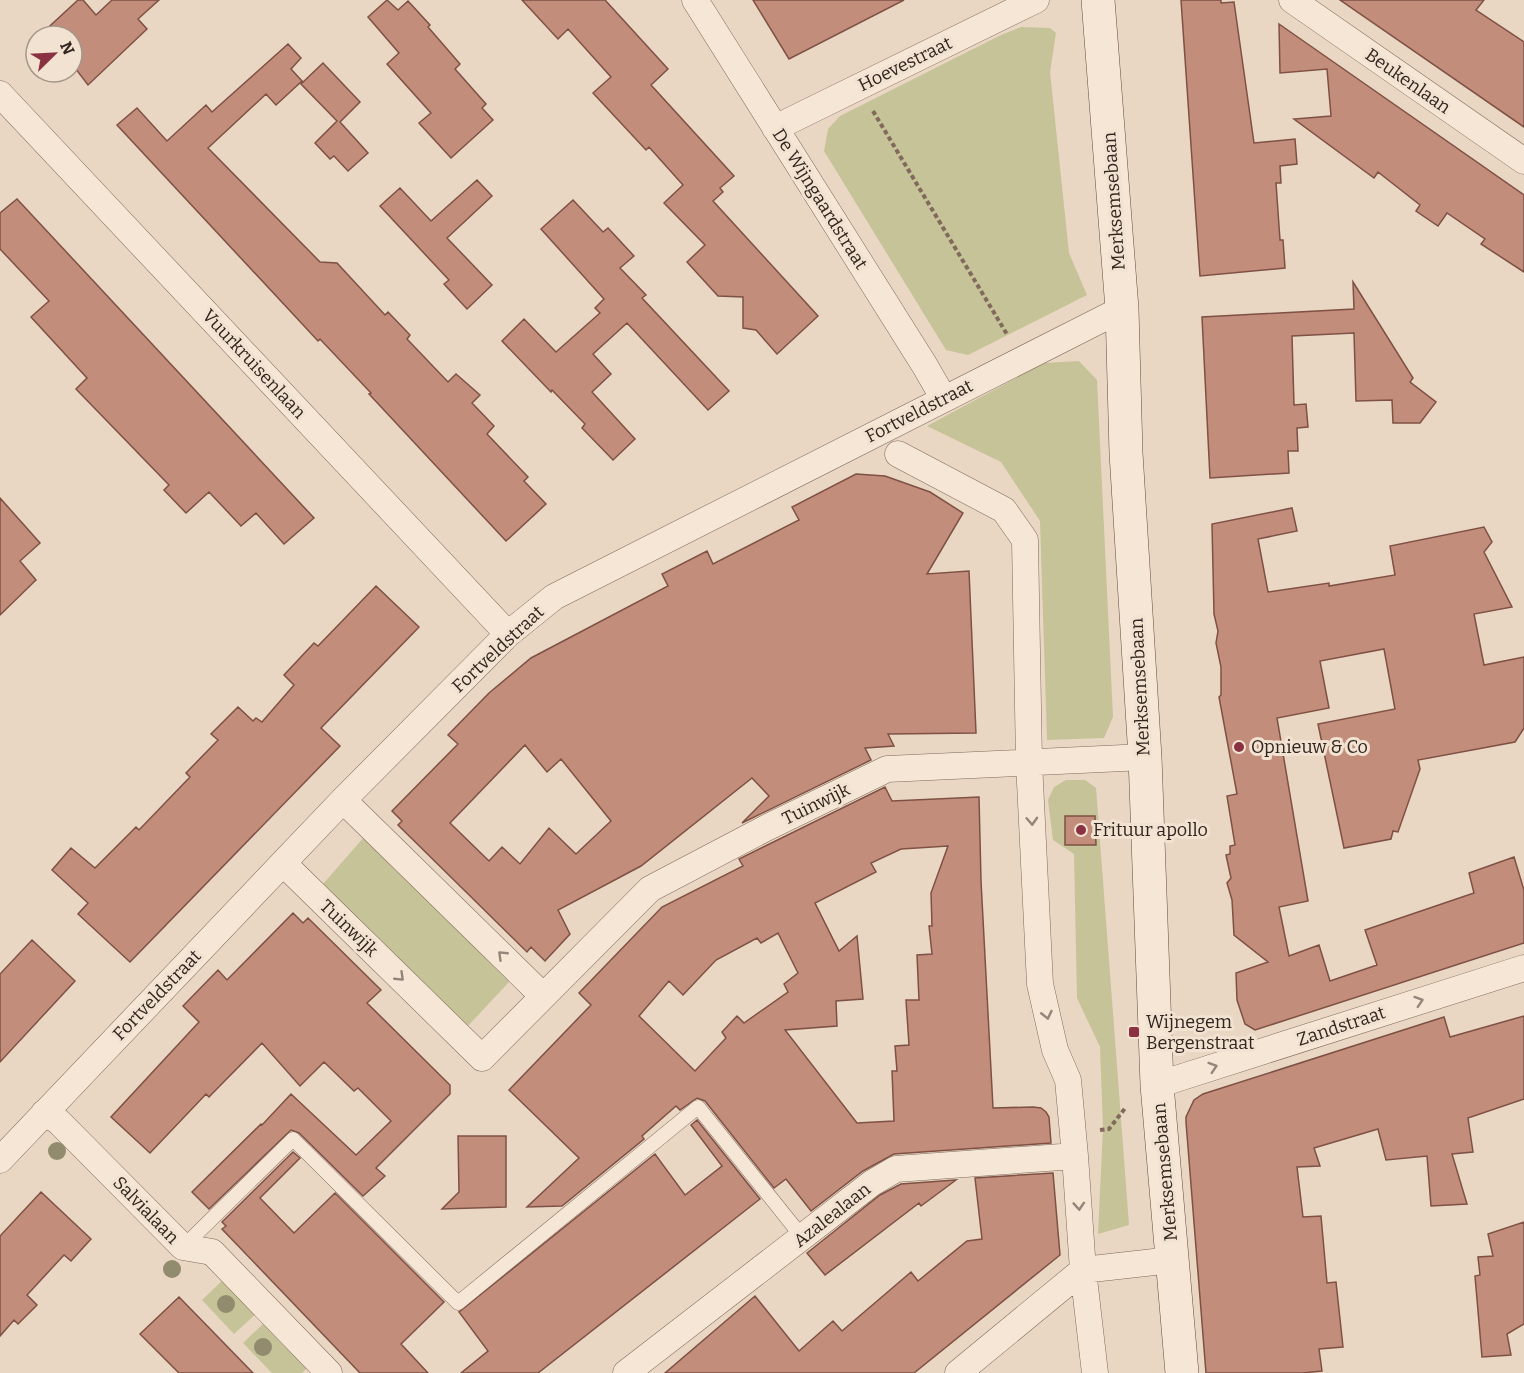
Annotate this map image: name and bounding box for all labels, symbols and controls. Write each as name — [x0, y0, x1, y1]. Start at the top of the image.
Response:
north arrow — [24, 24, 84, 84]
street label: Hoevestraat — [855, 32, 956, 96]
text: N — [56, 39, 78, 58]
street label: Beukenlaan — [1361, 44, 1455, 119]
street label: De Wijngaardstraat — [768, 124, 873, 274]
street label: Merksemsebaan — [1098, 131, 1130, 271]
street label: Vuurkruisenlaan — [198, 305, 311, 424]
street label: Fortveldstraat — [862, 374, 977, 447]
street label: Fortveldstraat — [448, 601, 549, 697]
street label: Merksemsebaan — [1125, 617, 1155, 757]
place label: Opnieuw & Co — [1251, 736, 1368, 758]
marker: Opnieuw & Co — [1232, 740, 1246, 754]
street label: Tuinwijk — [779, 778, 854, 830]
one-way arrow — [1025, 816, 1038, 825]
place label: Frituur apollo — [1093, 819, 1208, 841]
marker: Frituur apollo — [1074, 823, 1088, 837]
street label: Tuinwijk — [315, 895, 383, 962]
street label: Fortveldstraat — [108, 945, 206, 1045]
one-way arrow — [498, 952, 509, 963]
one-way arrow — [392, 970, 403, 981]
one-way arrow — [1413, 996, 1424, 1009]
street label: Zandstraat — [1294, 1001, 1388, 1051]
one-way arrow — [1039, 1009, 1052, 1019]
place label: Wijnegem Bergenstraat — [1146, 1011, 1255, 1054]
marker: Wijnegem Bergenstraat — [1127, 1025, 1141, 1039]
one-way arrow — [1207, 1062, 1218, 1074]
street label: Merksemsebaan — [1148, 1101, 1182, 1242]
street label: Salvialaan — [108, 1172, 184, 1249]
street label: Azalealaan — [789, 1178, 875, 1252]
one-way arrow — [1072, 1201, 1085, 1210]

